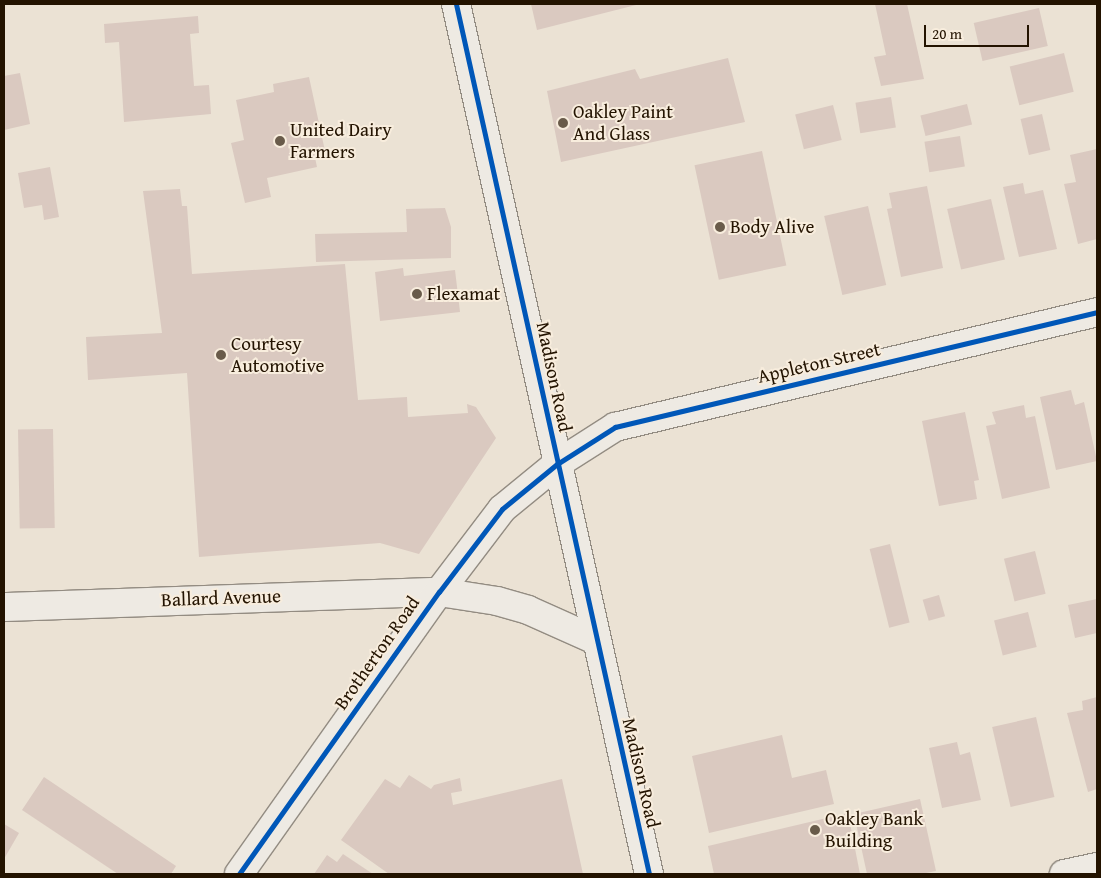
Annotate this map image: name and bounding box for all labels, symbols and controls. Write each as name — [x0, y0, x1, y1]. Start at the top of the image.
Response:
scale bar — [926, 15, 1031, 47]
text: 20 m — [932, 23, 962, 44]
place label: Oakley Paint And Glass — [573, 101, 673, 145]
marker: Oakley Paint And Glass — [557, 117, 569, 129]
place label: United Dairy Farmers — [290, 119, 392, 163]
marker: United Dairy Farmers — [274, 135, 286, 147]
place label: Body Alive — [730, 216, 814, 238]
marker: Body Alive — [714, 221, 726, 233]
place label: Flexamat — [427, 283, 500, 305]
marker: Flexamat — [411, 288, 423, 300]
street label: Madison Road — [531, 320, 577, 434]
place label: Courtesy Automotive — [231, 333, 324, 377]
street label: Appleton Street — [755, 338, 883, 388]
marker: Courtesy Automotive — [215, 349, 227, 361]
street label: Ballard Avenue — [161, 585, 281, 611]
street label: Brotherton Road — [329, 592, 425, 714]
street label: Madison Road — [617, 716, 665, 830]
place label: Oakley Bank Building — [825, 808, 923, 852]
marker: Oakley Bank Building — [809, 824, 821, 836]

